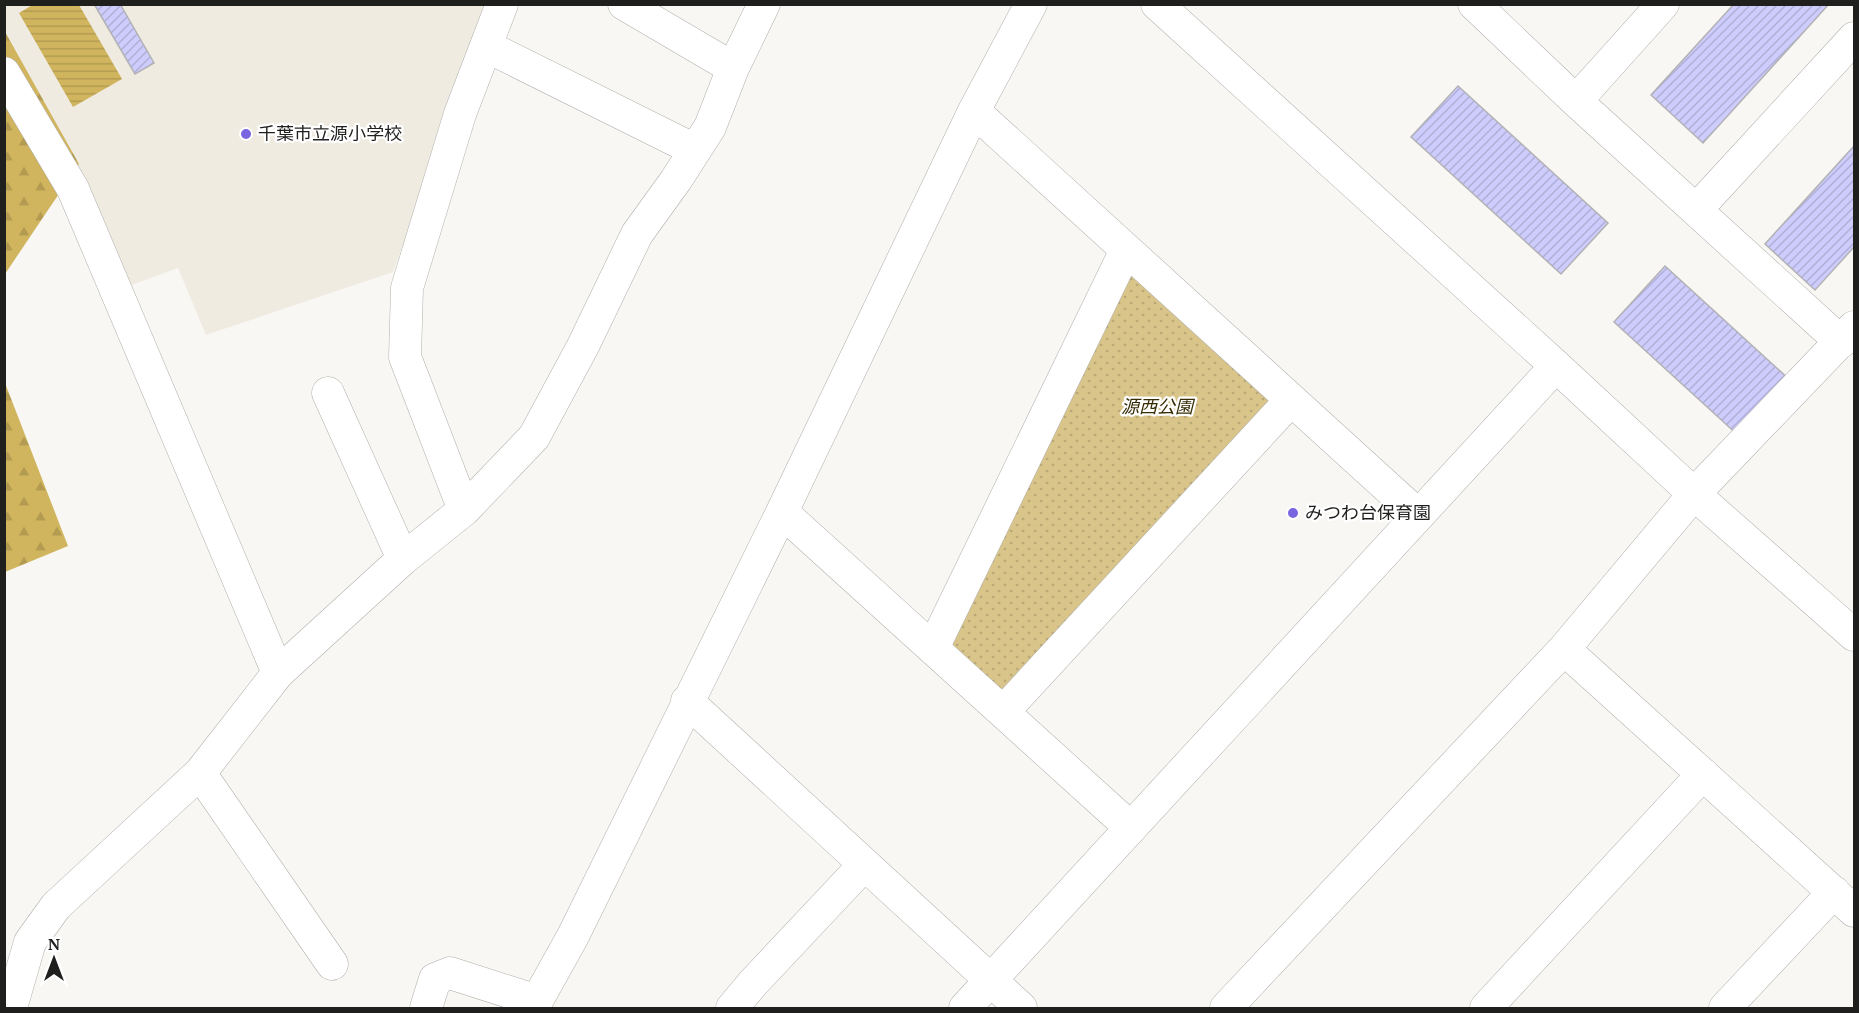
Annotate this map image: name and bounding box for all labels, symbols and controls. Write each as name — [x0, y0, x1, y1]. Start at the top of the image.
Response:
place label: 千葉市立源小学校 — [258, 121, 402, 145]
marker: 千葉市立源小学校 — [239, 127, 253, 141]
park label: 源西公園 — [1121, 394, 1196, 418]
place label: みつわ台保育園 — [1305, 500, 1431, 524]
marker: みつわ台保育園 — [1286, 506, 1300, 520]
north arrow — [24, 929, 84, 989]
text: N — [48, 933, 60, 955]

